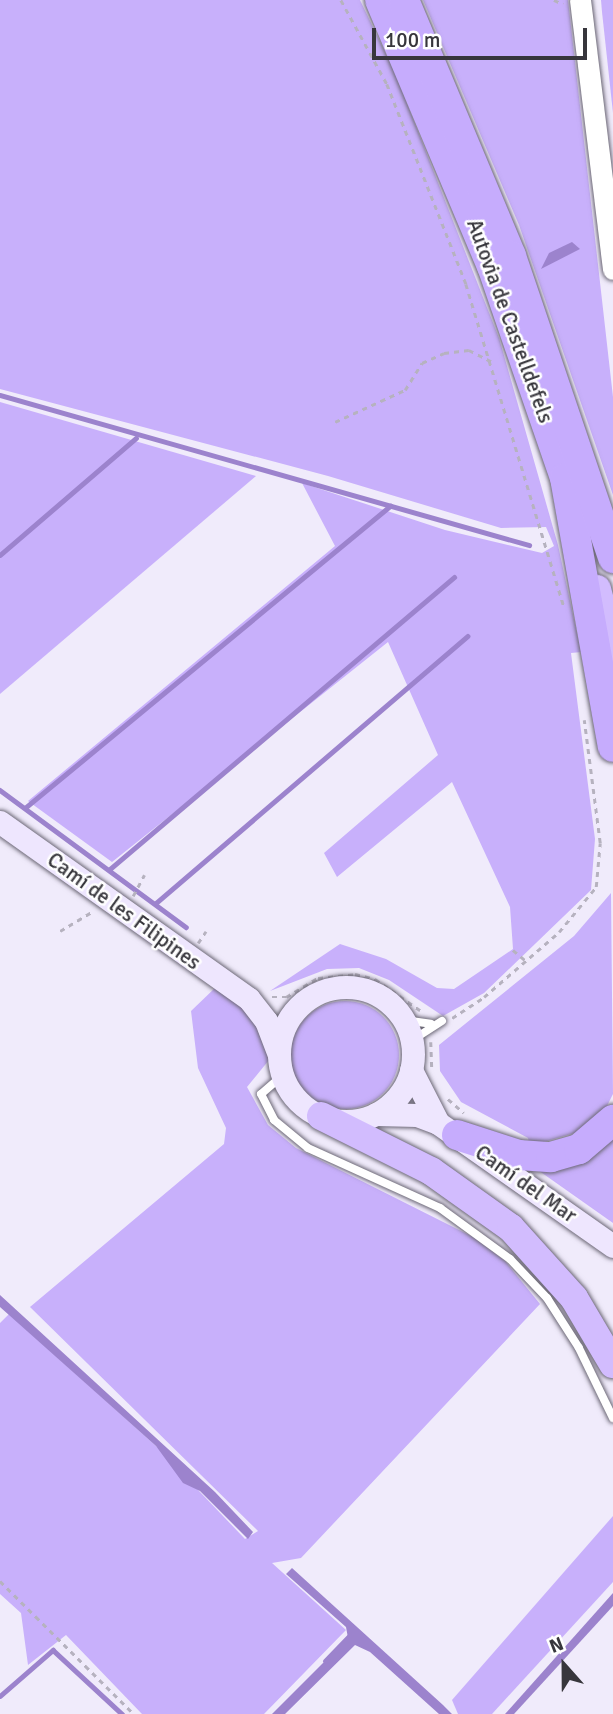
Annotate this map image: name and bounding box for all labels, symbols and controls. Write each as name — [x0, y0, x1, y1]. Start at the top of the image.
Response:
scale bar — [375, 14, 590, 58]
text: 100 m — [385, 27, 440, 53]
street label: Autovia de Castelldefels — [461, 216, 559, 426]
street label: Camí de les Filipines — [43, 847, 205, 975]
street label: Camí del Mar — [470, 1140, 582, 1228]
north arrow — [529, 1630, 599, 1700]
text: N — [546, 1632, 567, 1659]

